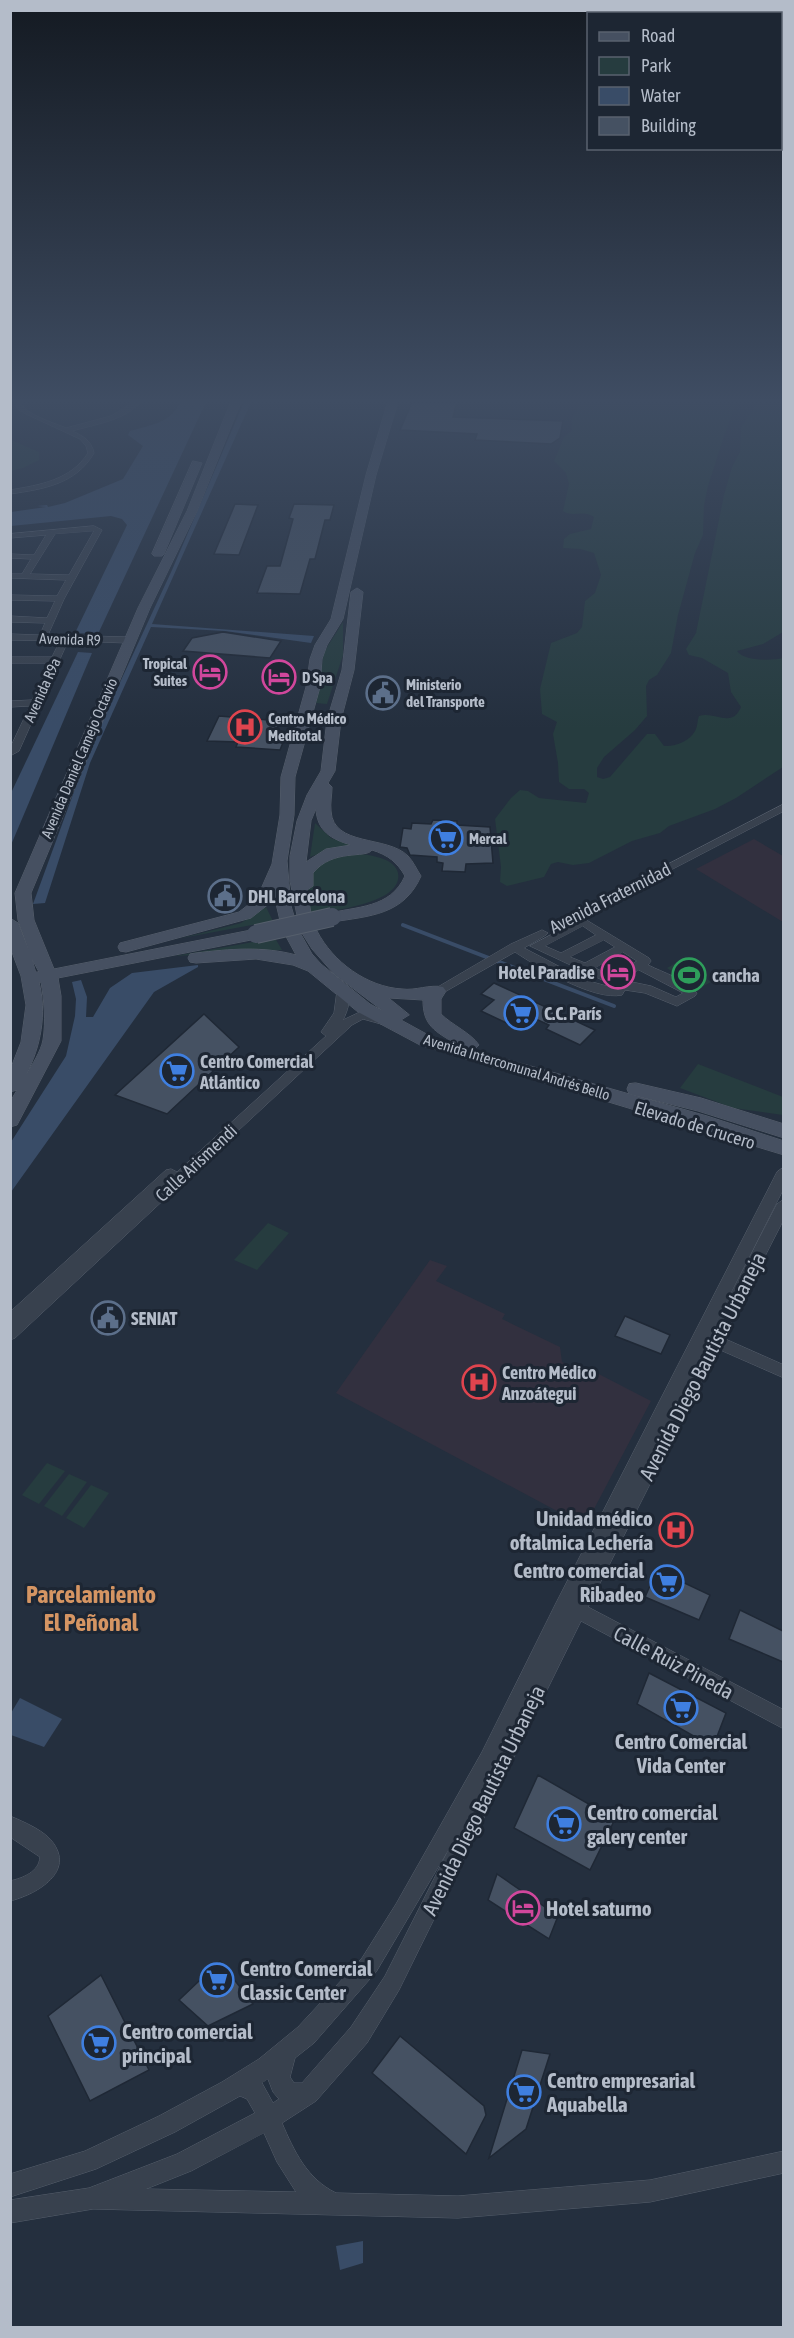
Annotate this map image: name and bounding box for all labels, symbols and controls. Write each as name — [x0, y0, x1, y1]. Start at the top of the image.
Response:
legend — [587, 12, 782, 150]
text: Road — [641, 25, 675, 46]
text: Park — [641, 55, 671, 76]
text: Water — [641, 85, 681, 106]
text: Building — [641, 115, 696, 136]
street label: Avenida R9 — [39, 629, 101, 649]
hotel icon: Tropical Suites — [192, 654, 228, 690]
street label: Avenida R9a — [20, 655, 64, 725]
place label: Tropical Suites — [143, 655, 188, 689]
hotel icon: D Spa — [261, 659, 297, 695]
place label: D Spa — [302, 669, 333, 686]
street label: Avenida Daniel Camejo Octavio — [38, 675, 120, 841]
public building icon: Ministerio del Transporte — [365, 675, 401, 711]
place label: Ministerio del Transporte — [406, 676, 485, 710]
hospital icon: Centro Médico Meditotal — [227, 709, 263, 745]
place label: Centro Médico Meditotal — [268, 710, 347, 744]
supermarket icon: Mercal — [428, 820, 464, 856]
place label: Mercal — [469, 830, 508, 847]
street label: Avenida Fraternidad — [546, 858, 674, 938]
public building icon: DHL Barcelona — [207, 878, 243, 914]
place label: DHL Barcelona — [248, 886, 345, 907]
hotel icon: Hotel Paradise — [600, 954, 636, 990]
sports icon: cancha — [671, 957, 707, 993]
place label: Hotel Paradise — [498, 962, 595, 983]
place label: cancha — [712, 965, 760, 986]
supermarket icon: C.C. París — [503, 995, 539, 1031]
place label: C.C. París — [544, 1003, 602, 1024]
street label: Avenida Intercomunal Andrés Bello — [422, 1031, 612, 1103]
place label: Centro Comercial Atlántico — [199, 1051, 314, 1093]
supermarket icon: Centro Comercial Atlántico — [159, 1053, 195, 1089]
street label: Elevado de Crucero — [632, 1097, 758, 1153]
street label: Calle Arismendi — [151, 1120, 241, 1206]
street label: Avenida Diego Bautista Urbaneja — [634, 1248, 770, 1484]
public building icon: SENIAT — [90, 1300, 126, 1336]
place label: SENIAT — [131, 1308, 178, 1329]
place label: Centro Médico Anzoátegui — [501, 1362, 596, 1404]
hospital icon: Centro Médico Anzoátegui — [461, 1364, 497, 1400]
place label: Unidad médico oftalmica Lechería — [510, 1506, 653, 1554]
hospital icon: Unidad médico oftalmica Lechería — [658, 1512, 694, 1548]
place label: Centro comercial Ribadeo — [513, 1558, 644, 1606]
supermarket icon: Centro comercial Ribadeo — [649, 1564, 685, 1600]
district label: Parcelamiento El Peñonal — [26, 1581, 156, 1636]
street label: Calle Ruiz Pineda — [610, 1620, 738, 1704]
street label: Avenida Diego Bautista Urbaneja — [417, 1681, 549, 1919]
supermarket icon: Centro Comercial Vida Center — [663, 1690, 699, 1726]
place label: Centro Comercial Vida Center — [615, 1729, 748, 1777]
place label: Centro comercial galery center — [587, 1800, 718, 1848]
supermarket icon: Centro comercial galery center — [546, 1806, 582, 1842]
hotel icon: Hotel saturno — [505, 1890, 541, 1926]
place label: Hotel saturno — [546, 1896, 652, 1920]
place label: Centro Comercial Classic Center — [240, 1956, 373, 2004]
supermarket icon: Centro Comercial Classic Center — [199, 1962, 235, 1998]
place label: Centro comercial principal — [122, 2019, 253, 2067]
supermarket icon: Centro comercial principal — [81, 2025, 117, 2061]
place label: Centro empresarial Aquabella — [546, 2068, 695, 2116]
supermarket icon: Centro empresarial Aquabella — [506, 2074, 542, 2110]

